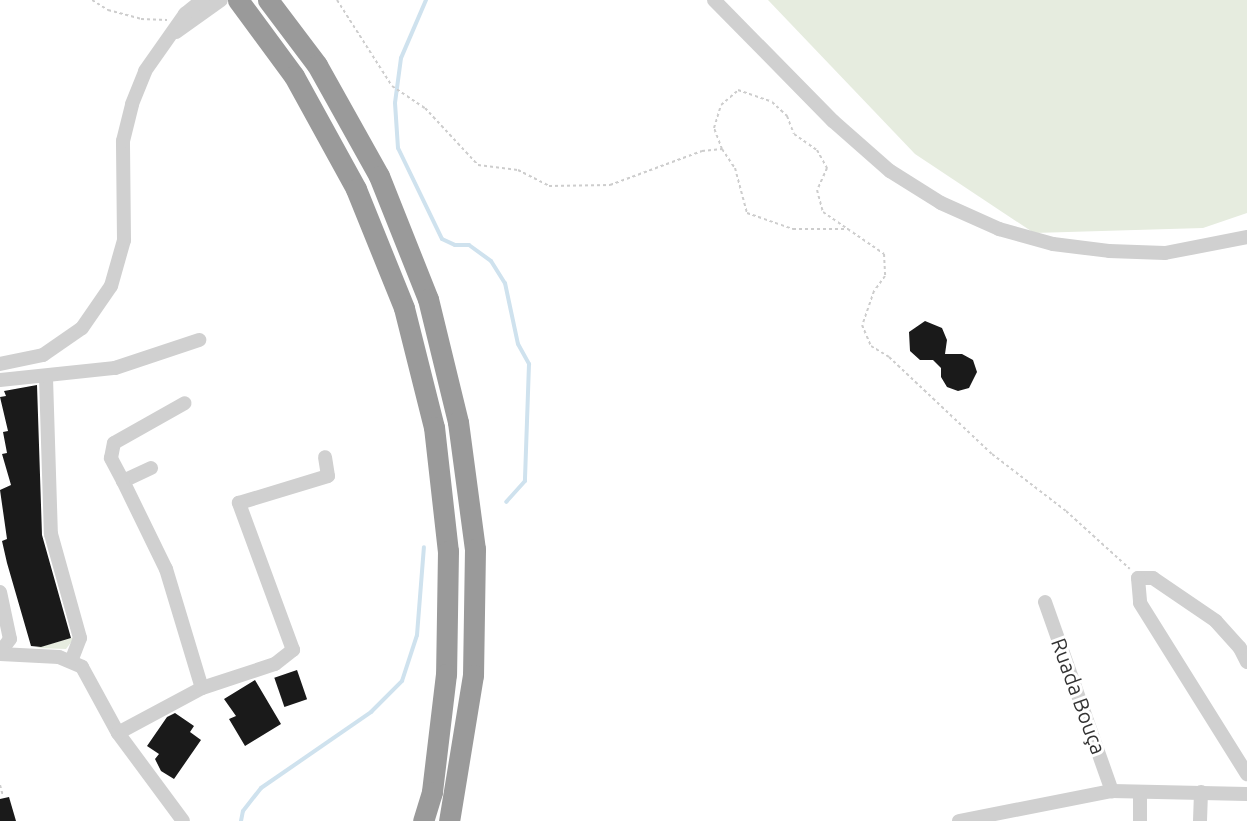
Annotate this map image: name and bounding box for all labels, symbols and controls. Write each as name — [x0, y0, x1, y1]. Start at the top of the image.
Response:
street label: Ruada Bouça — [1046, 634, 1112, 758]

